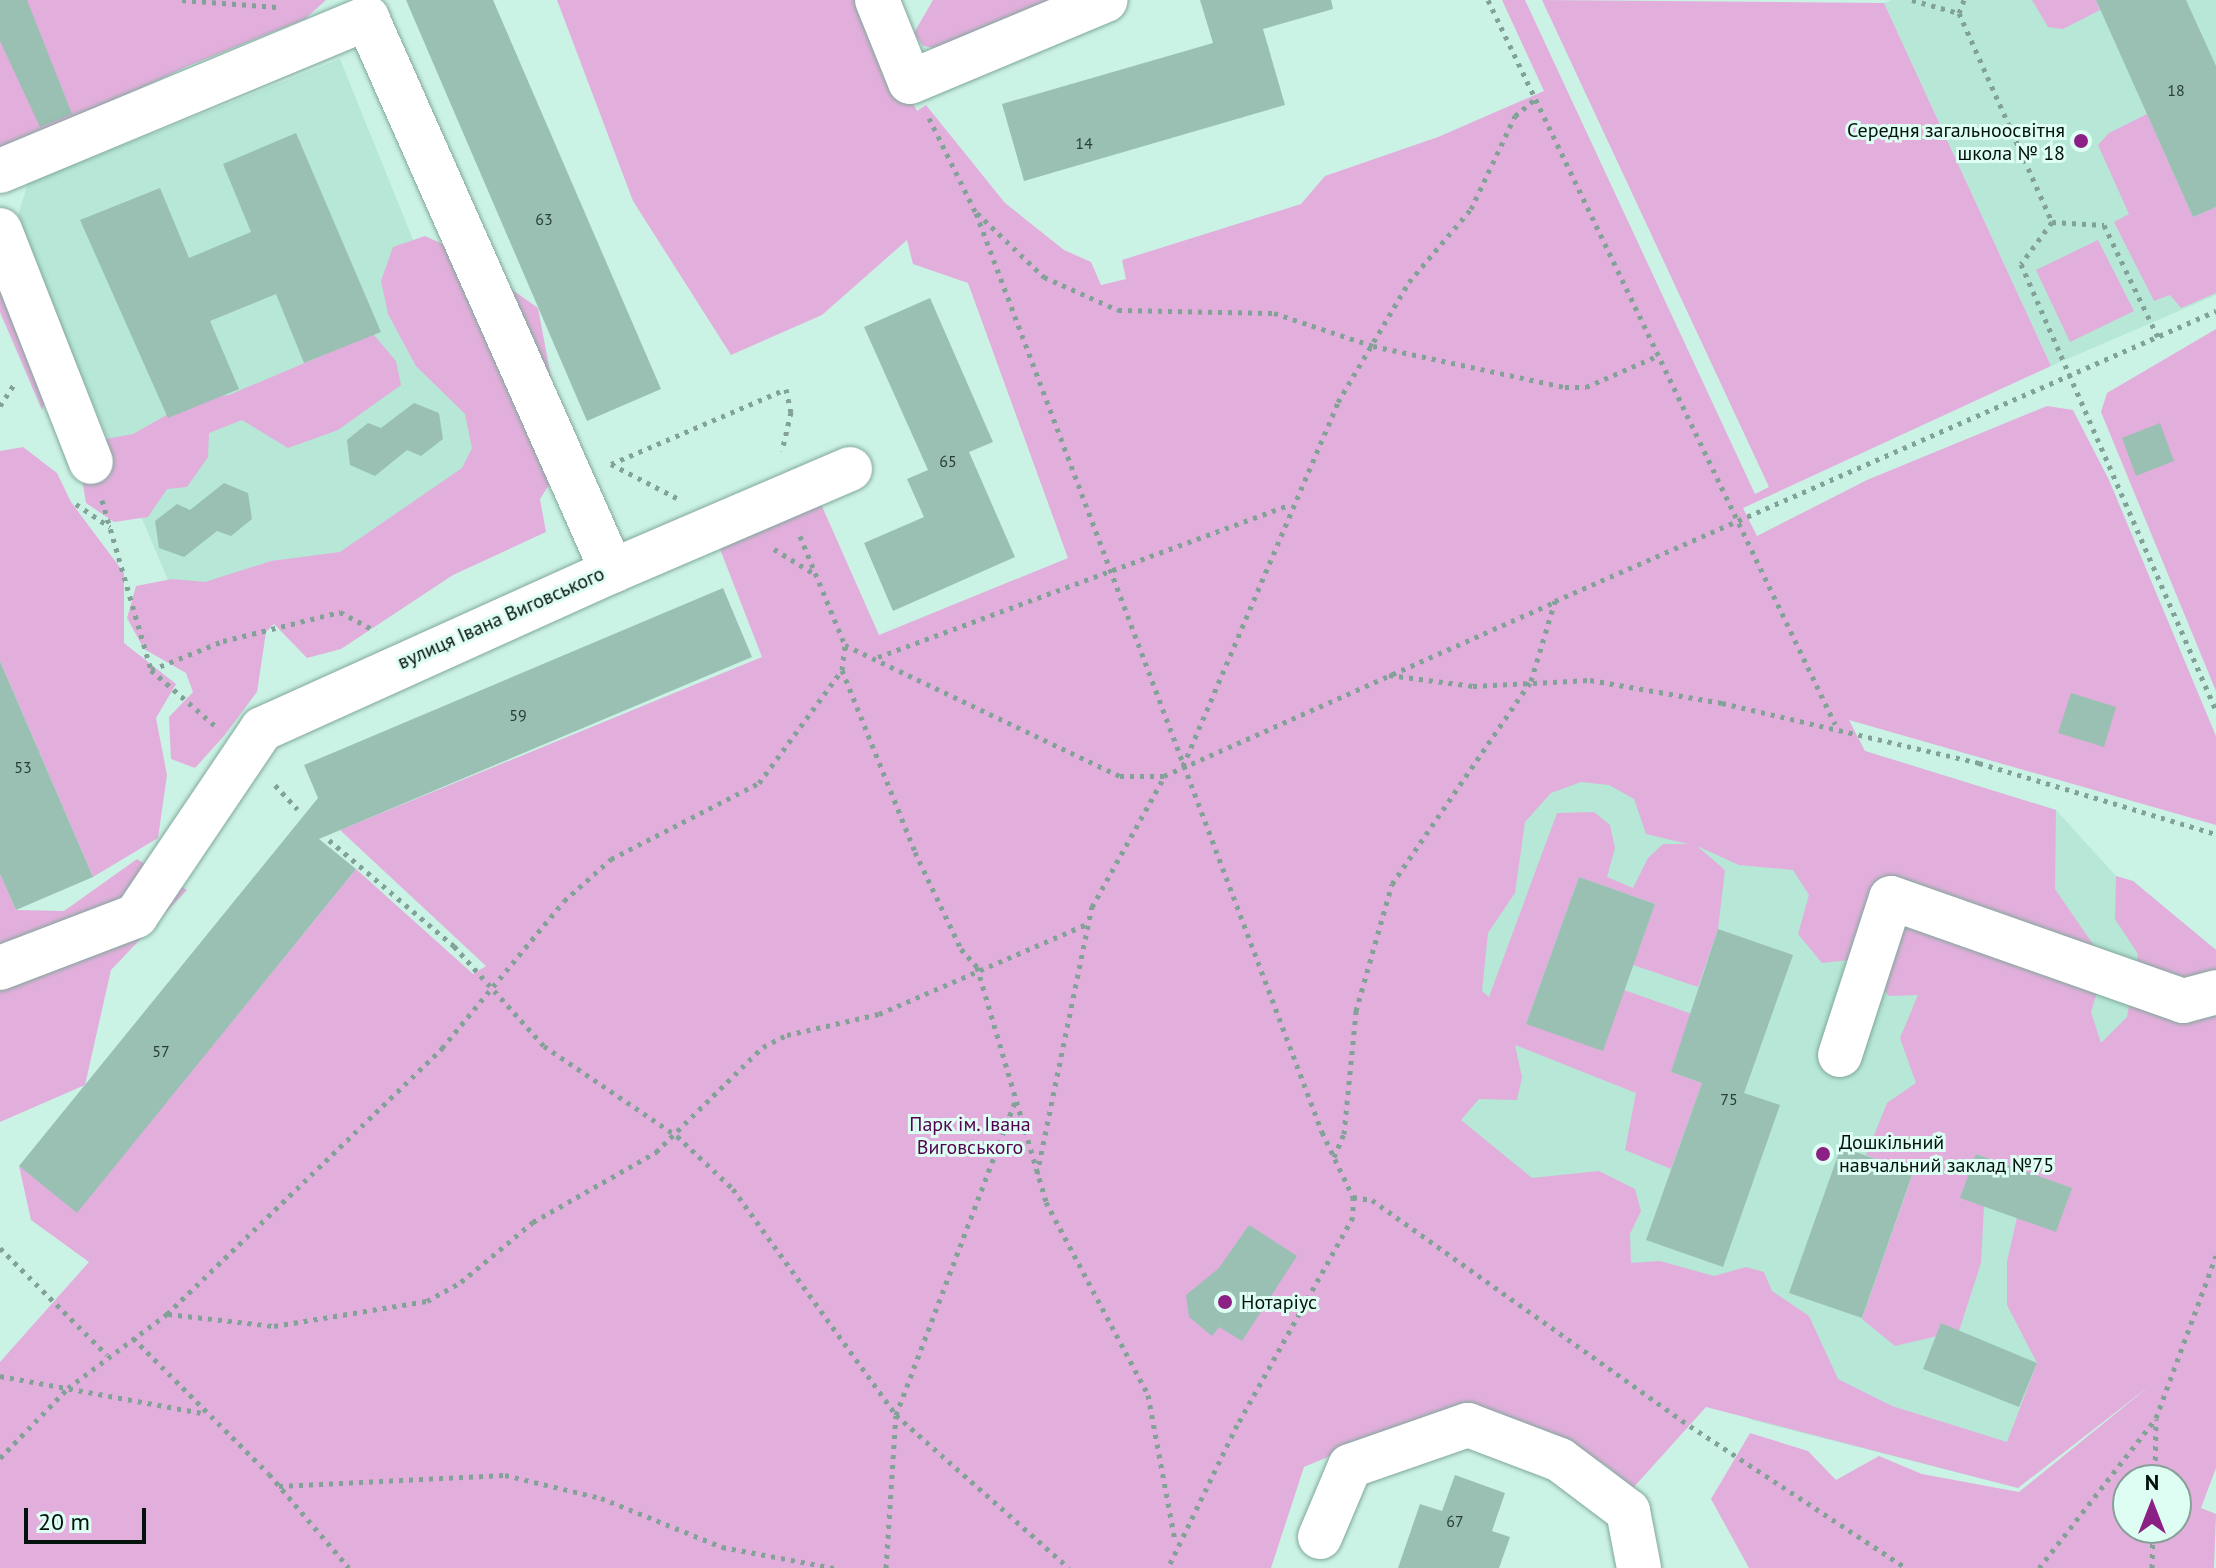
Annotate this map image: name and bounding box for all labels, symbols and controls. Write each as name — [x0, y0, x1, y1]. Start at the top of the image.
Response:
house number: 18 — [2167, 80, 2185, 100]
place label: Середня загальноосвітня школа № 18 — [1847, 118, 2065, 165]
marker: Середня загальноосвітня школа № 18 — [2072, 132, 2090, 150]
house number: 14 — [1075, 133, 1093, 153]
house number: 63 — [535, 209, 553, 229]
house number: 65 — [939, 451, 957, 471]
street label: вулиця Івана Виговського — [394, 561, 608, 675]
house number: 59 — [509, 705, 527, 725]
house number: 53 — [14, 757, 32, 777]
house number: 57 — [152, 1041, 170, 1061]
house number: 75 — [1720, 1089, 1738, 1109]
park label: Парк ім. Івана Виговського — [908, 1113, 1032, 1160]
place label: Дошкільний навчальний заклад №75 — [1839, 1130, 2054, 1177]
marker: Дошкільний навчальний заклад №75 — [1814, 1145, 1832, 1163]
place label: Нотаріус — [1241, 1290, 1317, 1314]
marker: Нотаріус — [1216, 1293, 1234, 1311]
north arrow — [2112, 1464, 2192, 1544]
text: N — [2145, 1468, 2159, 1496]
scale bar — [28, 1492, 150, 1542]
text: 20 m — [38, 1506, 90, 1537]
house number: 67 — [1446, 1511, 1464, 1531]

